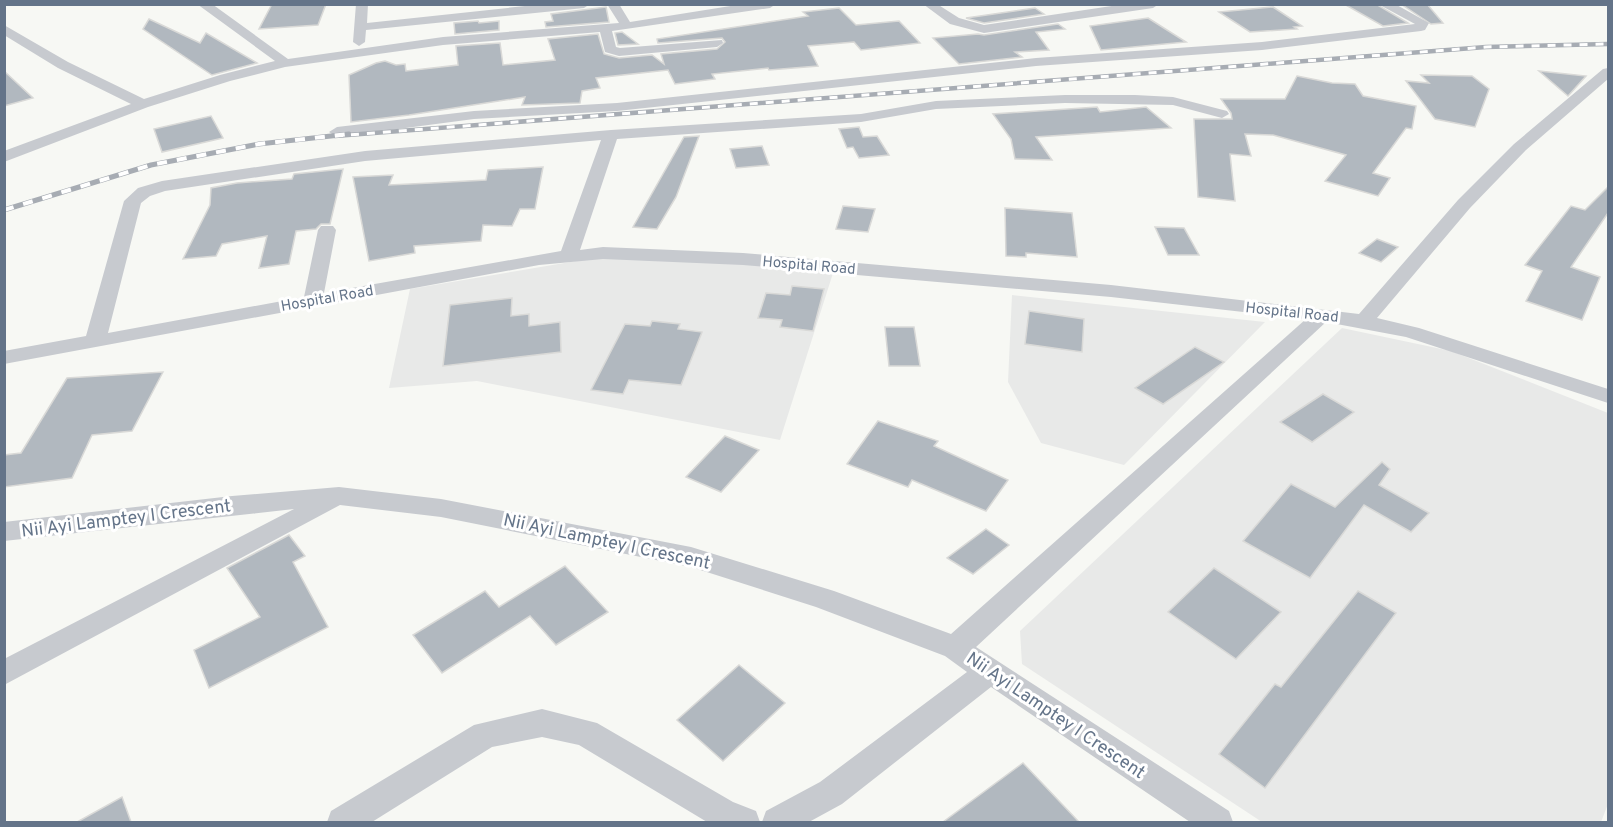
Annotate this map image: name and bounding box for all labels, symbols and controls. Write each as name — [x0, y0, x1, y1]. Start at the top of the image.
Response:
street label: Hospital Road — [761, 253, 856, 280]
street label: Hospital Road — [279, 282, 375, 317]
street label: Hospital Road — [1244, 299, 1339, 328]
street label: Nii Ayi Lamptey I Crescent — [20, 495, 232, 544]
street label: Nii Ayi Lamptey I Crescent — [501, 509, 712, 576]
street label: Nii Ayi Lamptey I Crescent — [961, 648, 1149, 785]

